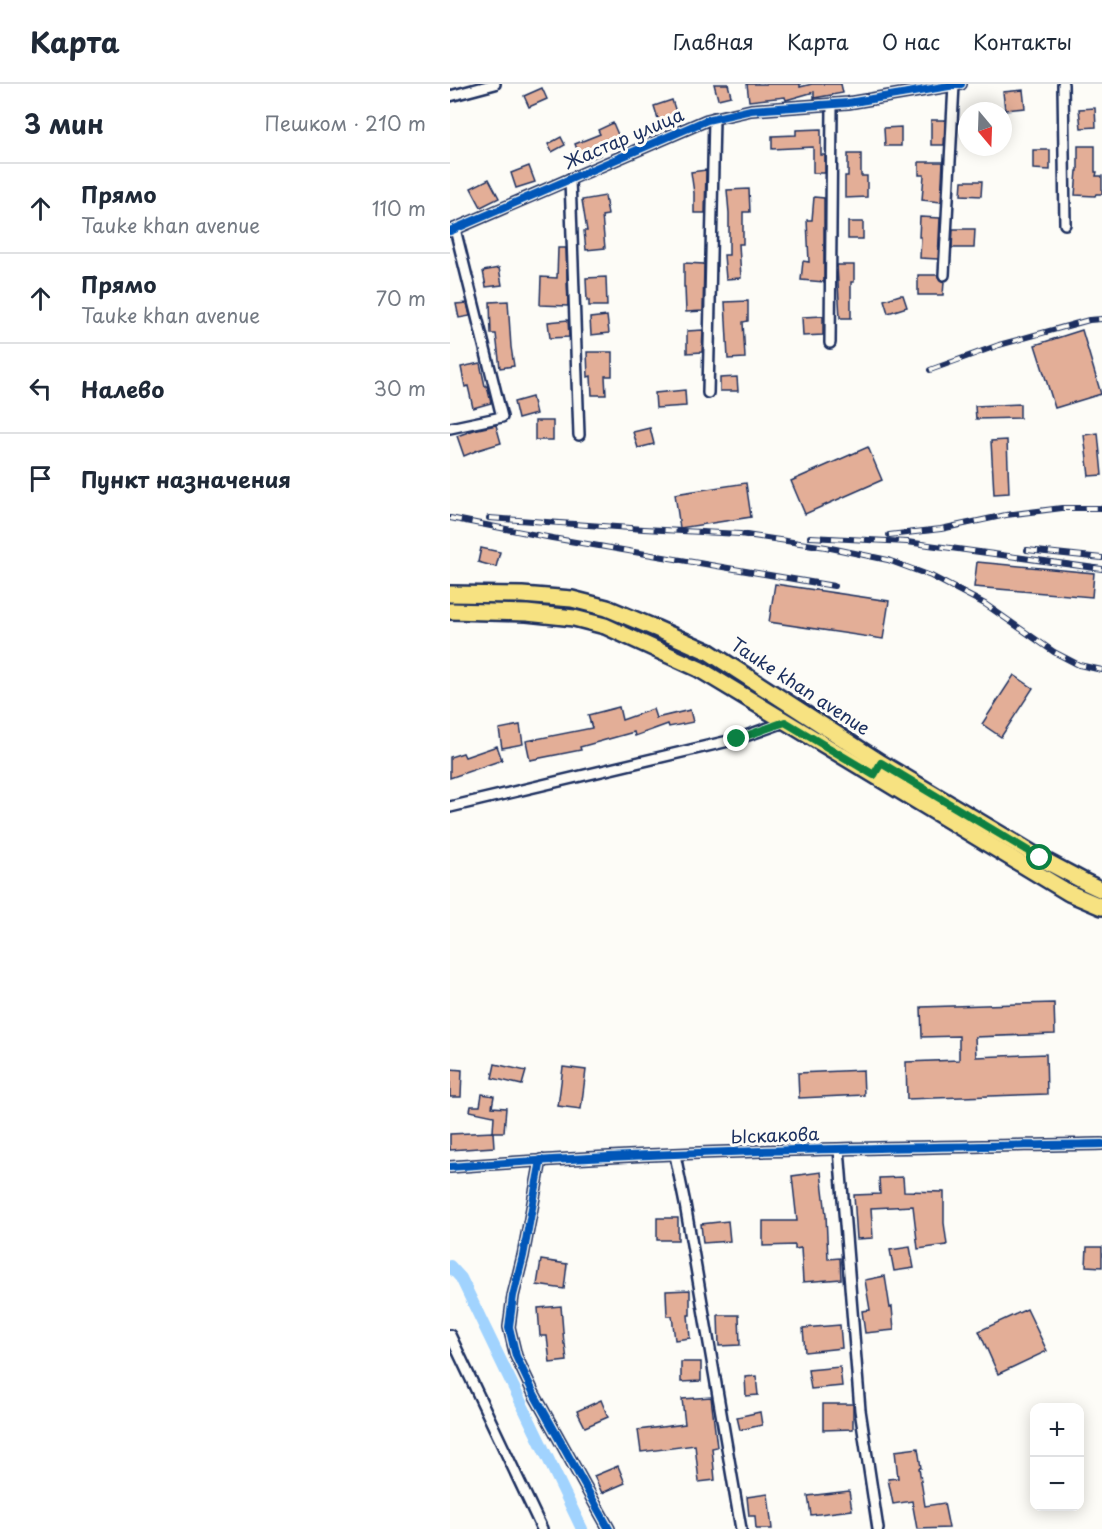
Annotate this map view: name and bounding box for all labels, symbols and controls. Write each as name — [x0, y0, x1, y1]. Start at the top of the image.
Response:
text: Карта — [30, 20, 120, 63]
text: Главная — [673, 25, 754, 57]
text: Карта — [787, 25, 849, 57]
text: О нас — [882, 25, 940, 57]
text: Контакты — [973, 25, 1072, 57]
street label: Жастар улица — [559, 100, 688, 175]
north arrow — [958, 102, 1012, 156]
text: 3 мин — [24, 104, 104, 143]
text: Пешком · 210 m — [265, 108, 426, 138]
text: Прямо — [81, 177, 156, 210]
icon: ahead — [24, 192, 57, 225]
text: 110 m — [372, 193, 426, 223]
text: Tauke khan avenue — [81, 210, 260, 240]
text: Прямо — [81, 267, 156, 300]
icon: ahead — [24, 282, 57, 315]
text: 70 m — [376, 283, 426, 313]
text: Tauke khan avenue — [81, 300, 260, 330]
icon: left — [24, 372, 57, 405]
text: Налево — [81, 372, 164, 405]
text: 30 m — [373, 373, 426, 403]
icon: arrive — [24, 462, 57, 495]
text: Пункт назначения — [81, 462, 291, 495]
street label: Tauke khan avenue — [726, 630, 876, 741]
route end — [723, 725, 749, 751]
route start — [1026, 844, 1052, 870]
street label: Ыскакова — [730, 1119, 820, 1150]
map controls — [1030, 1403, 1084, 1511]
button: + — [1030, 1403, 1084, 1457]
button: − — [1030, 1457, 1084, 1511]

